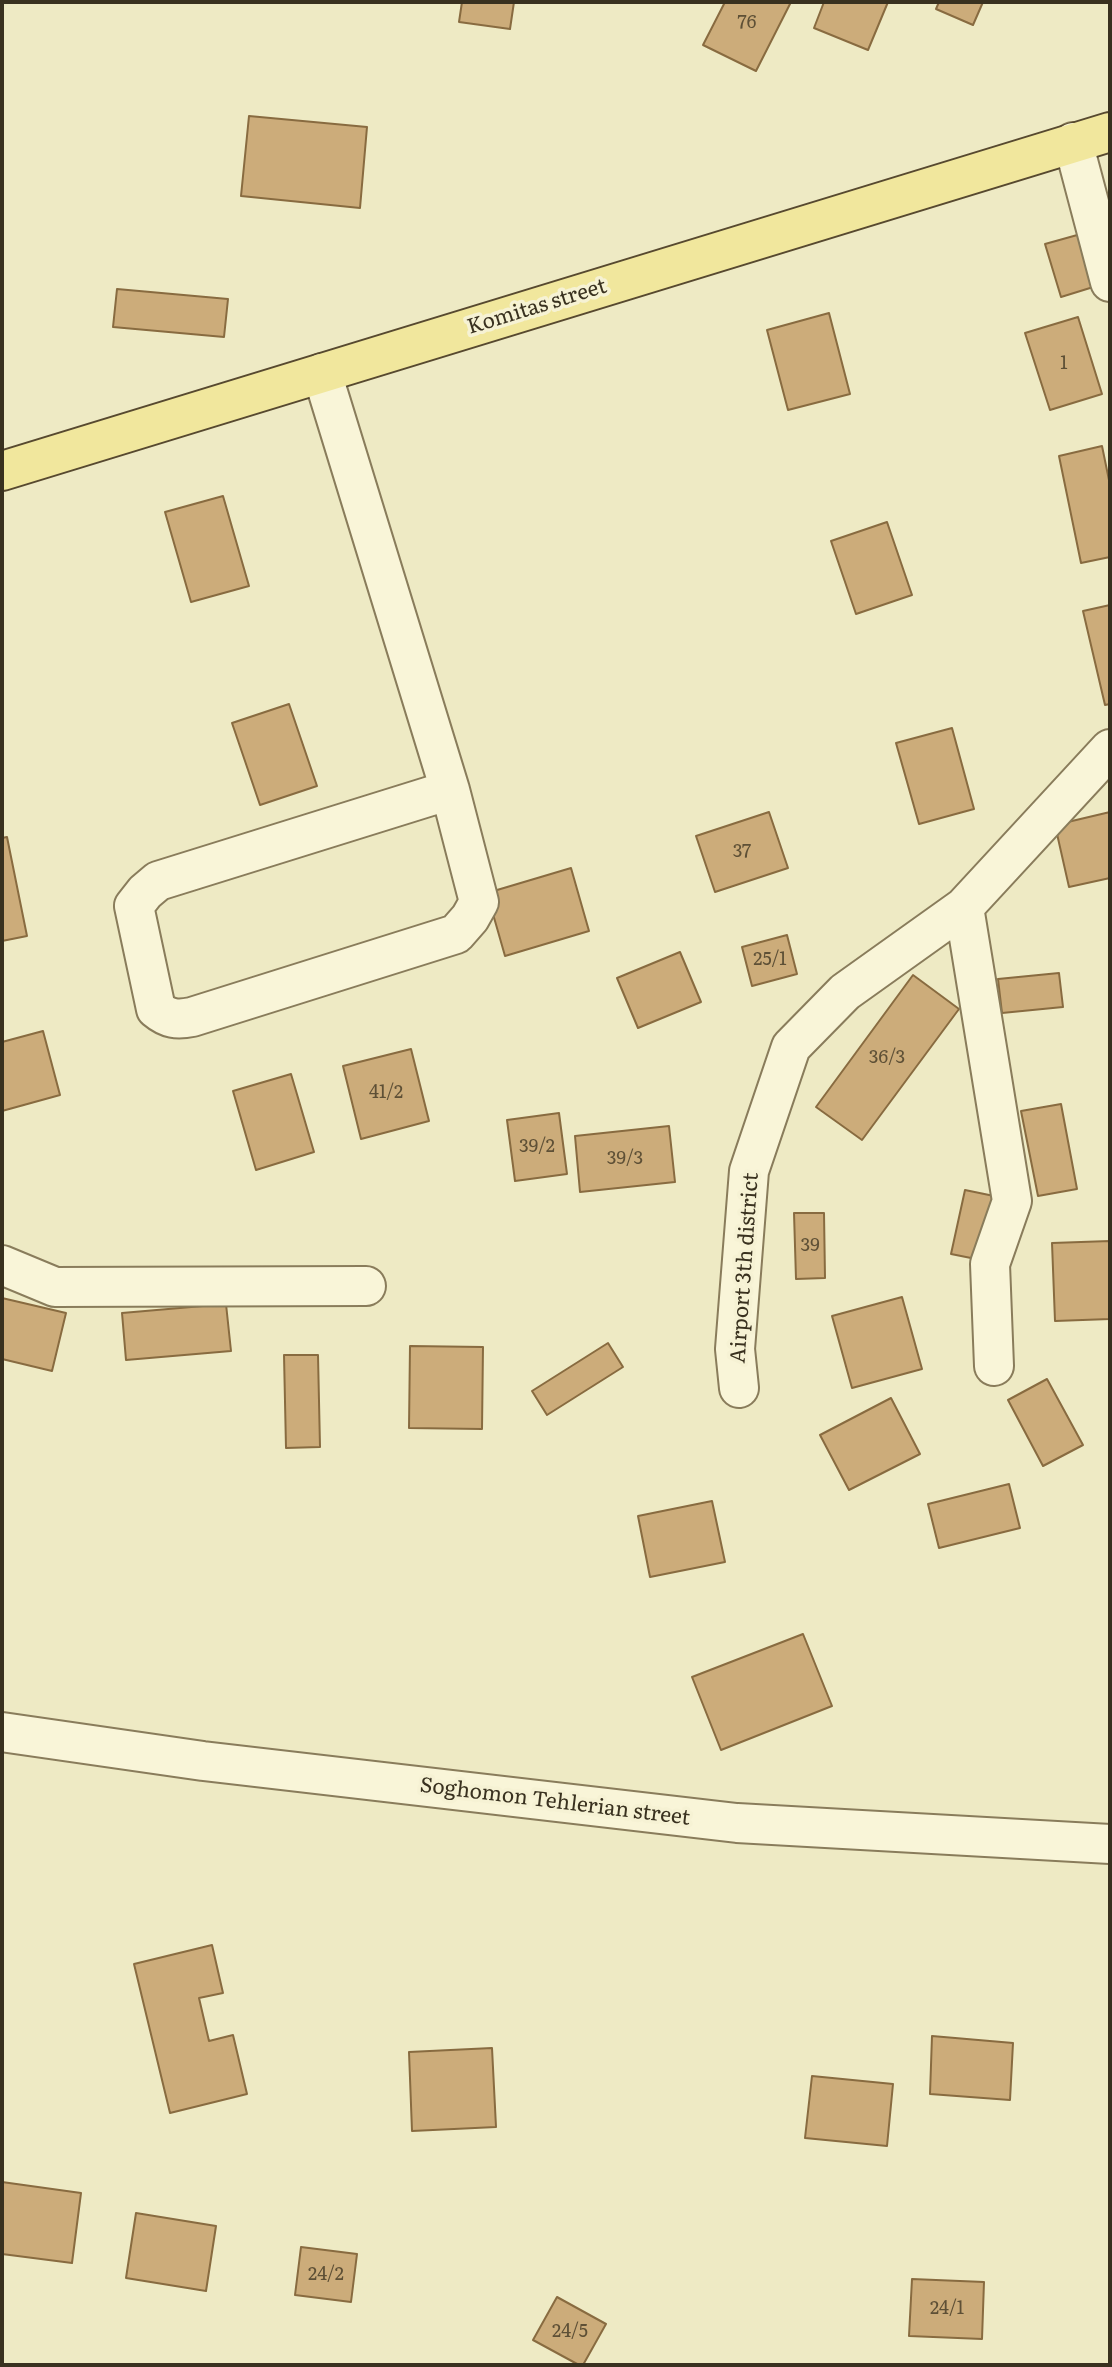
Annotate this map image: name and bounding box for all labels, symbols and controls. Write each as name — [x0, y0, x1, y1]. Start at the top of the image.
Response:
house number: 76 — [738, 12, 756, 34]
street label: Komitas street — [464, 274, 610, 340]
house number: 1 — [1060, 353, 1068, 375]
house number: 37 — [733, 841, 751, 863]
house number: 25/1 — [753, 949, 787, 971]
house number: 36/3 — [869, 1047, 905, 1069]
house number: 41/2 — [369, 1082, 403, 1104]
house number: 39/2 — [519, 1136, 555, 1158]
house number: 39/3 — [607, 1148, 643, 1170]
street label: Airport 3th district — [726, 1172, 764, 1364]
house number: 39 — [800, 1235, 820, 1257]
street label: Soghomon Tehlerian street — [419, 1773, 691, 1831]
house number: 24/2 — [308, 2264, 344, 2286]
house number: 24/1 — [930, 2298, 964, 2320]
house number: 24/5 — [552, 2321, 588, 2343]

